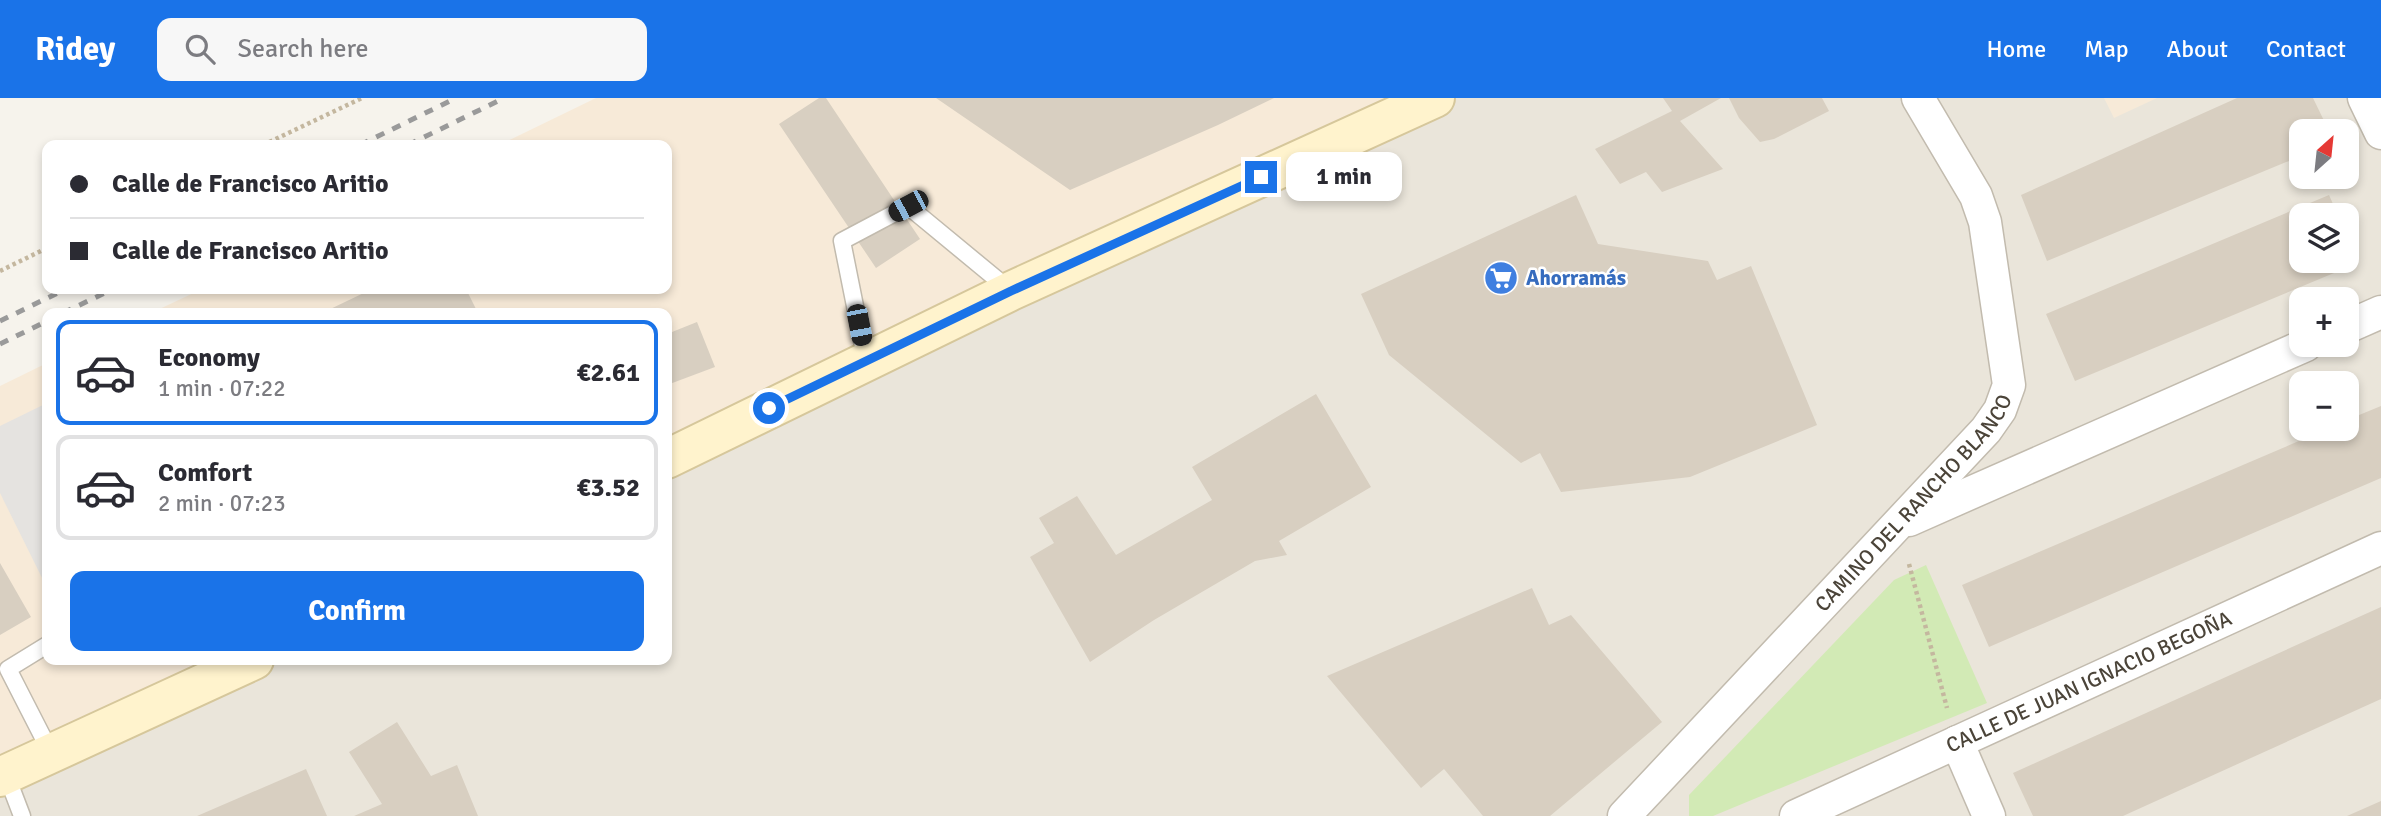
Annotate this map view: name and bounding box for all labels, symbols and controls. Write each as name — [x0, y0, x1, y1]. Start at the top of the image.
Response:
search box — [157, 18, 647, 81]
text: Ridey — [35, 29, 115, 70]
icon: search — [181, 30, 219, 68]
text: Search here — [237, 33, 369, 65]
text: Home — [1986, 34, 2046, 64]
text: Map — [2084, 34, 2129, 64]
text: About — [2167, 34, 2228, 64]
text: Contact — [2266, 34, 2346, 64]
north arrow — [2289, 119, 2359, 189]
map controls — [2289, 119, 2359, 441]
callout: 1 min — [1286, 153, 1401, 202]
route end — [1245, 161, 1277, 193]
text: 1 min — [1316, 162, 1372, 191]
text: Calle de Francisco Aritio — [112, 168, 389, 200]
car — [885, 187, 932, 225]
button: layers — [2289, 203, 2359, 273]
text: Calle de Francisco Aritio — [112, 235, 389, 267]
supermarket icon: Ahorramás — [1482, 259, 1520, 297]
place label: Ahorramás — [1526, 265, 1626, 291]
button: + — [2289, 287, 2359, 357]
car — [845, 302, 874, 348]
icon: car — [74, 341, 137, 404]
text: Economy — [158, 342, 260, 374]
text: €2.61 — [576, 357, 640, 389]
button: − — [2289, 371, 2359, 441]
text: 1 min · 07:22 — [158, 374, 286, 403]
street label: CAMINO DEL RANCHO BLANCO — [1809, 391, 2018, 617]
route start — [753, 392, 785, 424]
icon: car — [74, 456, 137, 519]
text: Comfort — [158, 457, 252, 489]
text: €3.52 — [576, 472, 640, 504]
text: 2 min · 07:23 — [158, 489, 286, 518]
button: Confirm — [70, 571, 644, 651]
street label: CALLE DE JUAN IGNACIO BEGOÑA — [1942, 605, 2236, 759]

